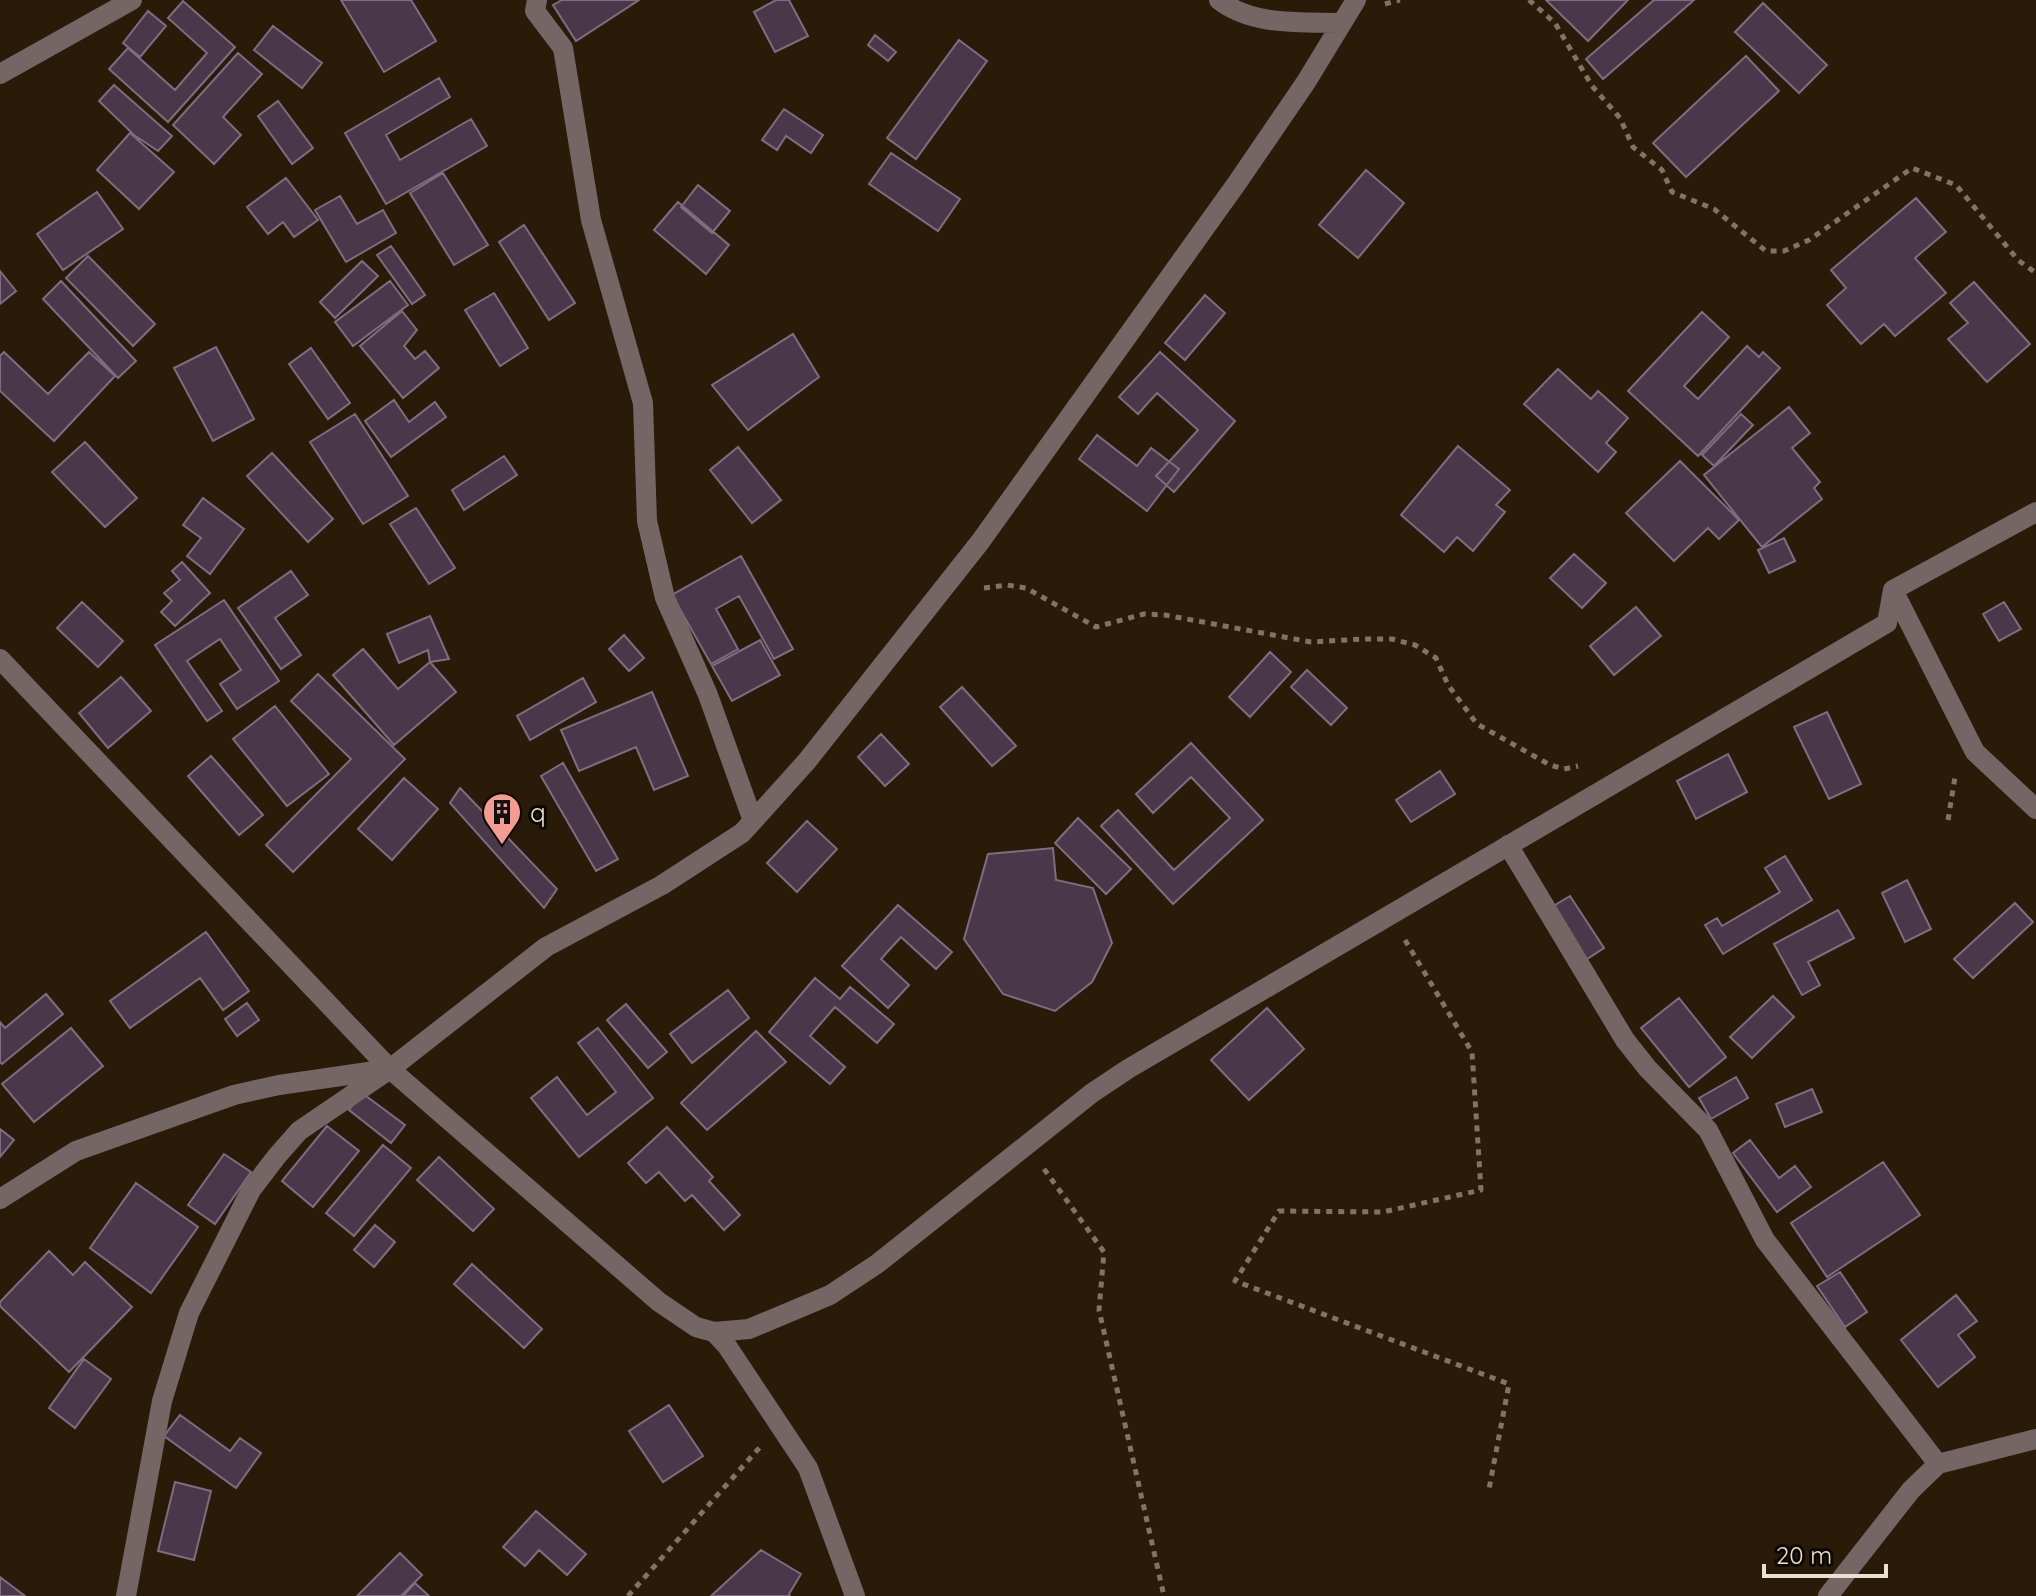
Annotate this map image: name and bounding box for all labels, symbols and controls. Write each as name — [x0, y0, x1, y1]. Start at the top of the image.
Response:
building icon: q — [481, 791, 523, 846]
place label: q — [530, 796, 546, 829]
scale bar — [1764, 1528, 1886, 1578]
text: 20 m — [1776, 1540, 1832, 1570]

